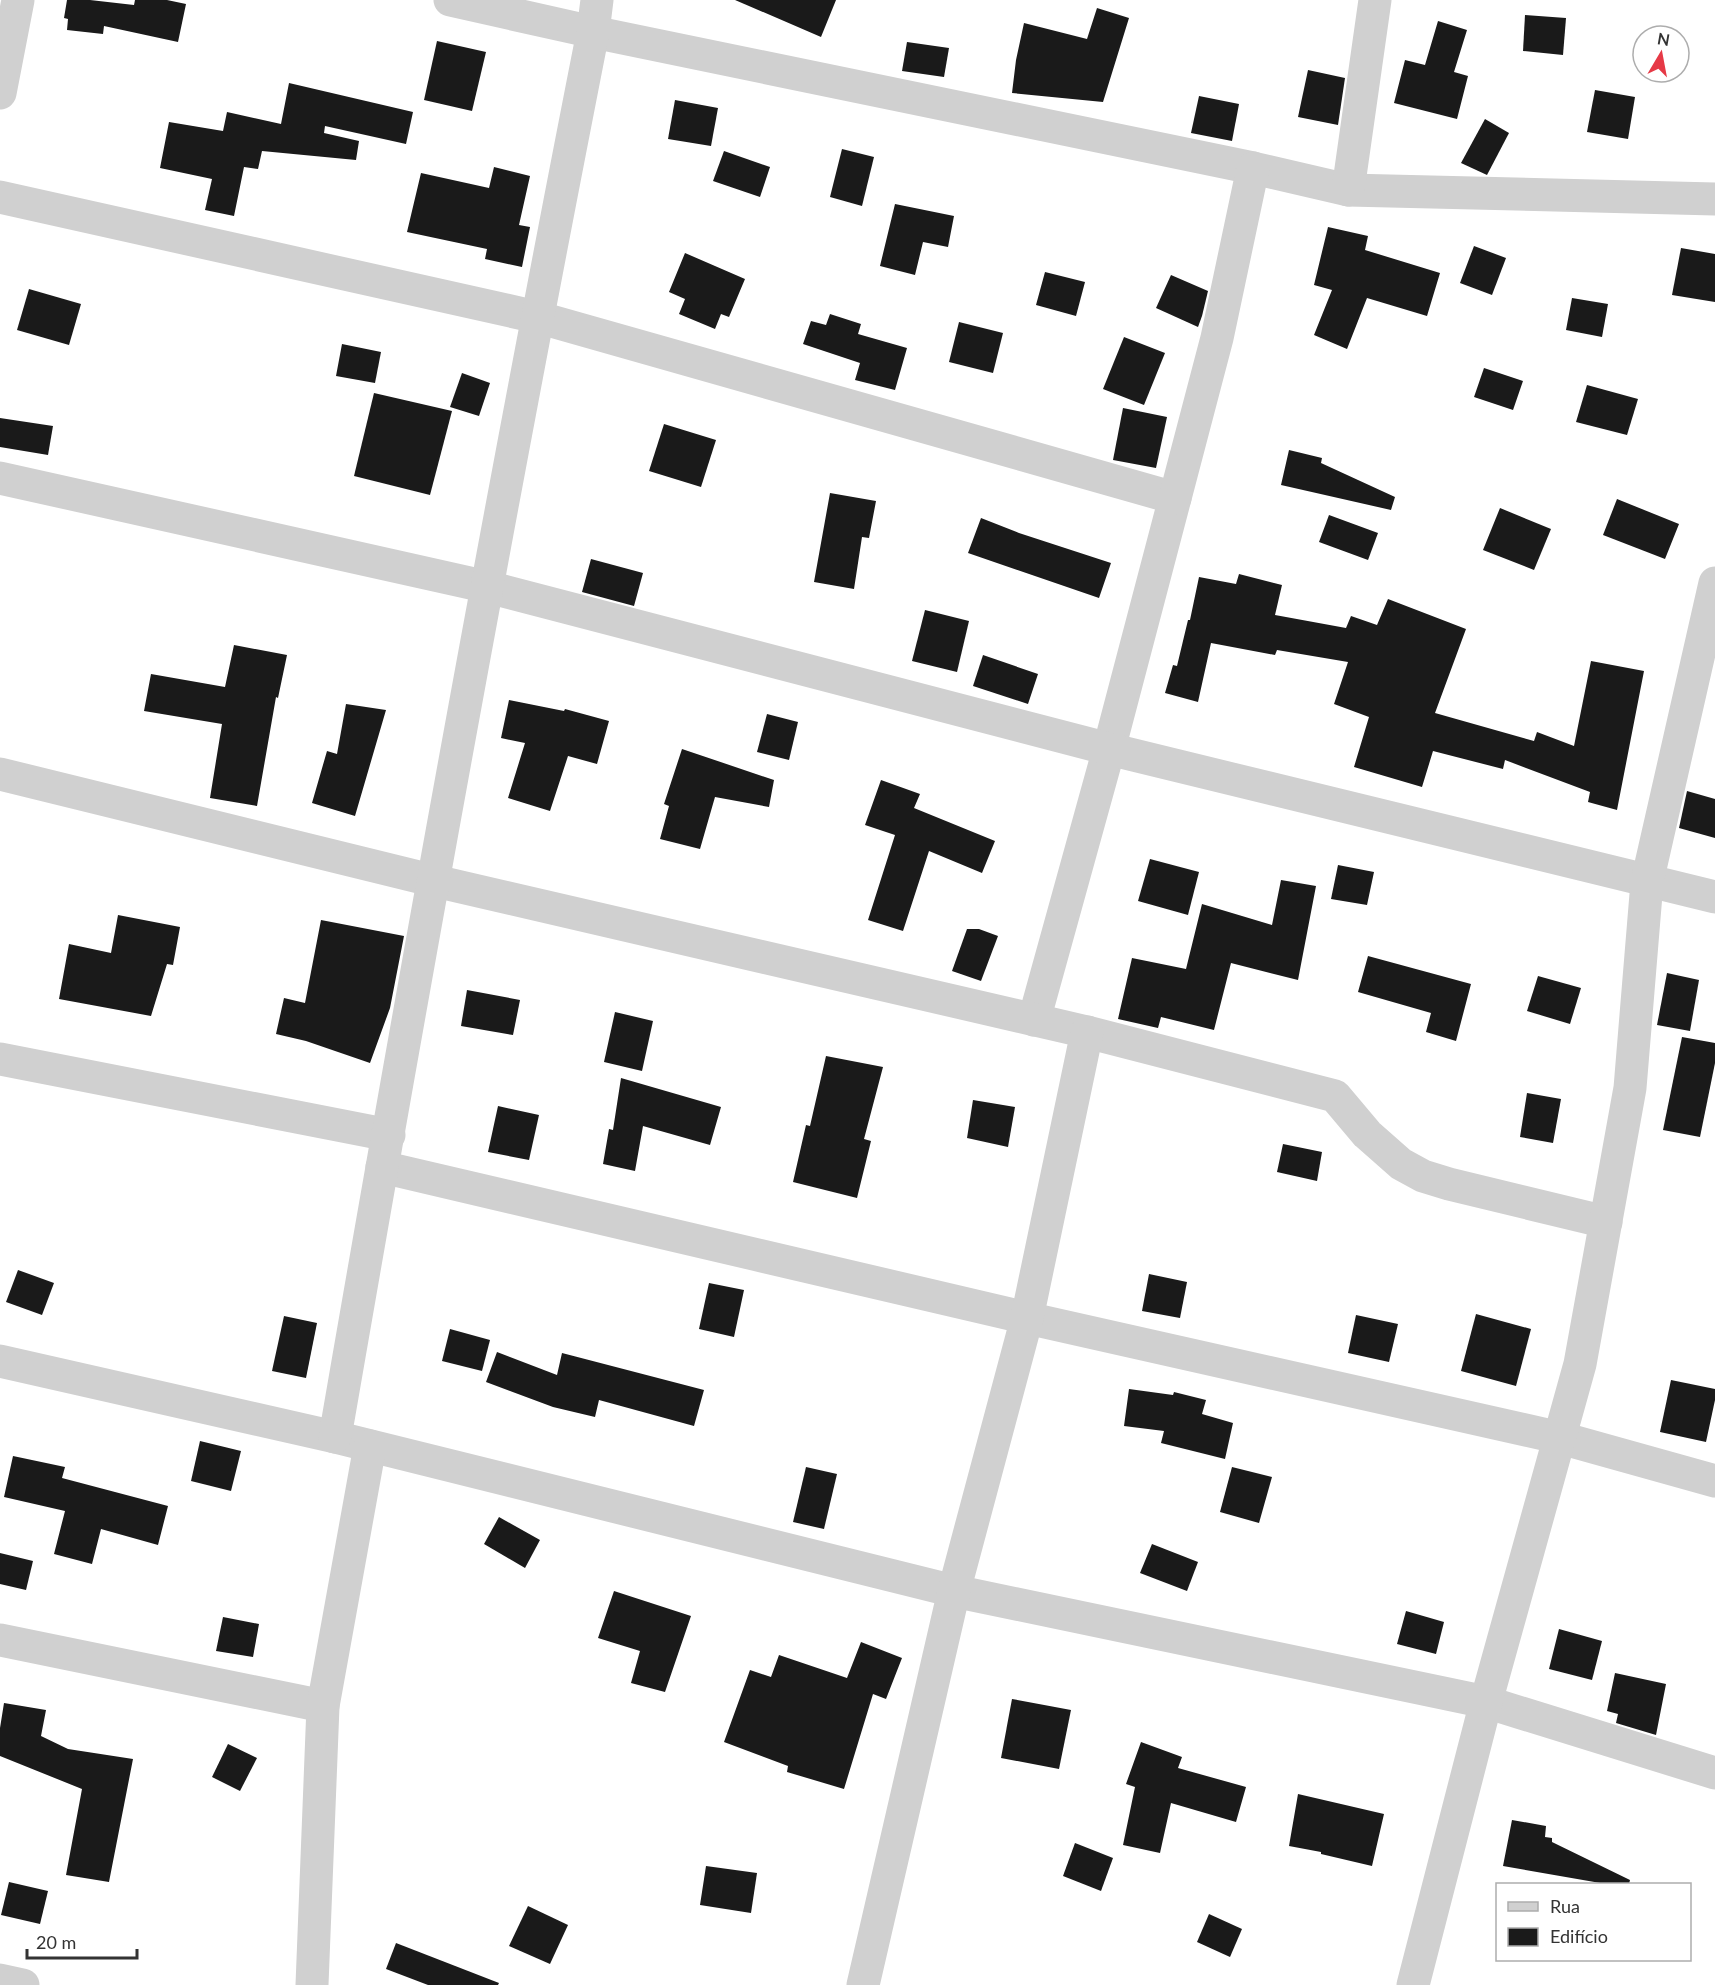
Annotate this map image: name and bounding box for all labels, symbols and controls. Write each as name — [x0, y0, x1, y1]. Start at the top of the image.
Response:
north arrow — [1631, 24, 1691, 84]
text: N — [1656, 28, 1671, 49]
legend — [1496, 1883, 1691, 1961]
text: Rua — [1550, 1895, 1580, 1917]
scale bar — [27, 1922, 136, 1960]
text: Edifício — [1550, 1925, 1608, 1947]
text: 20 m — [36, 1931, 76, 1953]

